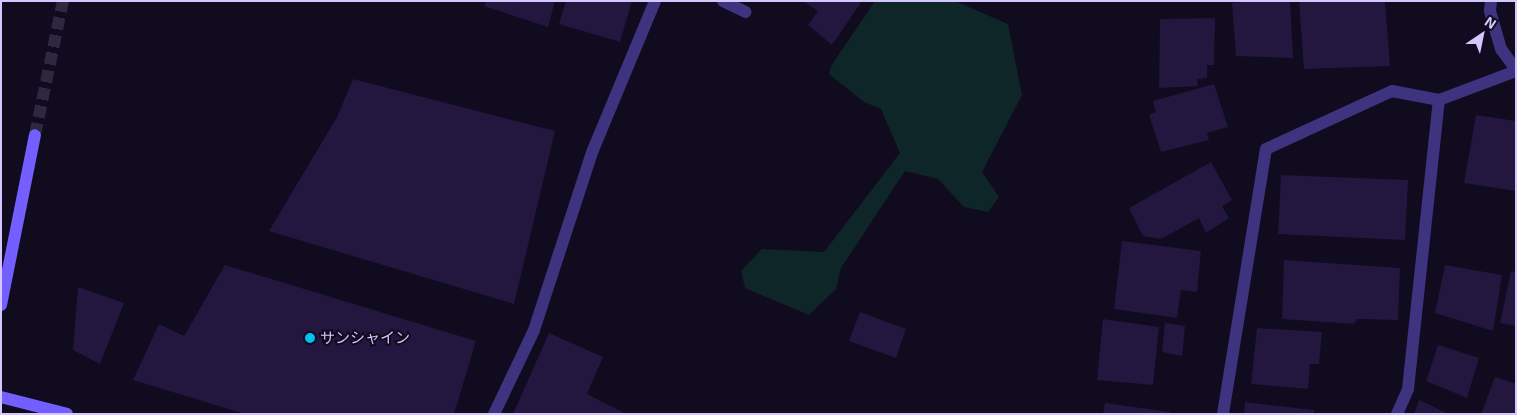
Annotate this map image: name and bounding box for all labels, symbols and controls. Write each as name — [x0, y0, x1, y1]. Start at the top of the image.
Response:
north arrow — [1457, 10, 1507, 60]
text: N — [1482, 12, 1500, 32]
place label: サンシャイン — [320, 329, 410, 347]
marker: サンシャイン — [304, 332, 316, 344]

